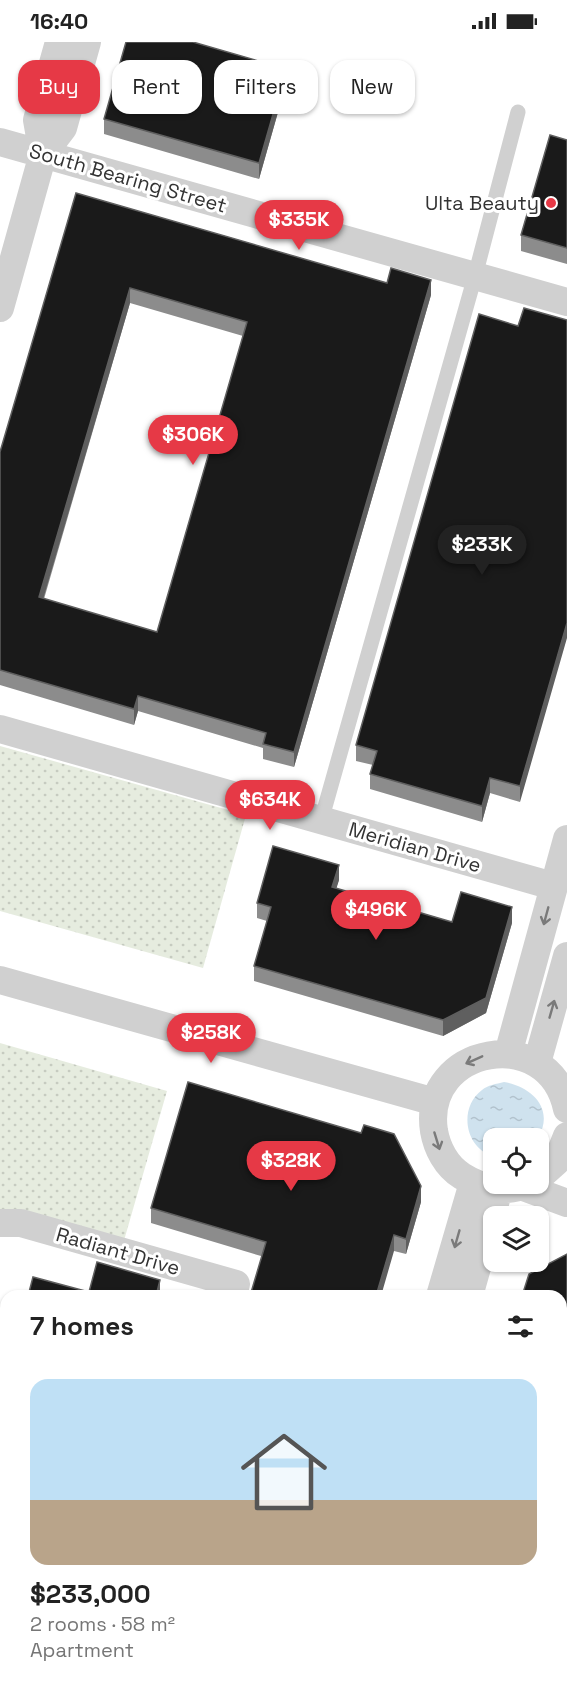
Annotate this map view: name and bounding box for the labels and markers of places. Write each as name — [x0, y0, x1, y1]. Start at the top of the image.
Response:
place label: Ulta Beauty — [425, 190, 539, 216]
marker: Ulta Beauty — [544, 196, 558, 210]
pin: $335K — [257, 200, 341, 251]
pin: $306K — [151, 415, 235, 466]
pin: $233K — [440, 525, 524, 576]
pin: $634K — [228, 780, 312, 831]
pin: $496K — [334, 890, 418, 941]
pin: $258K — [169, 1013, 253, 1064]
pin: $328K — [249, 1141, 333, 1192]

